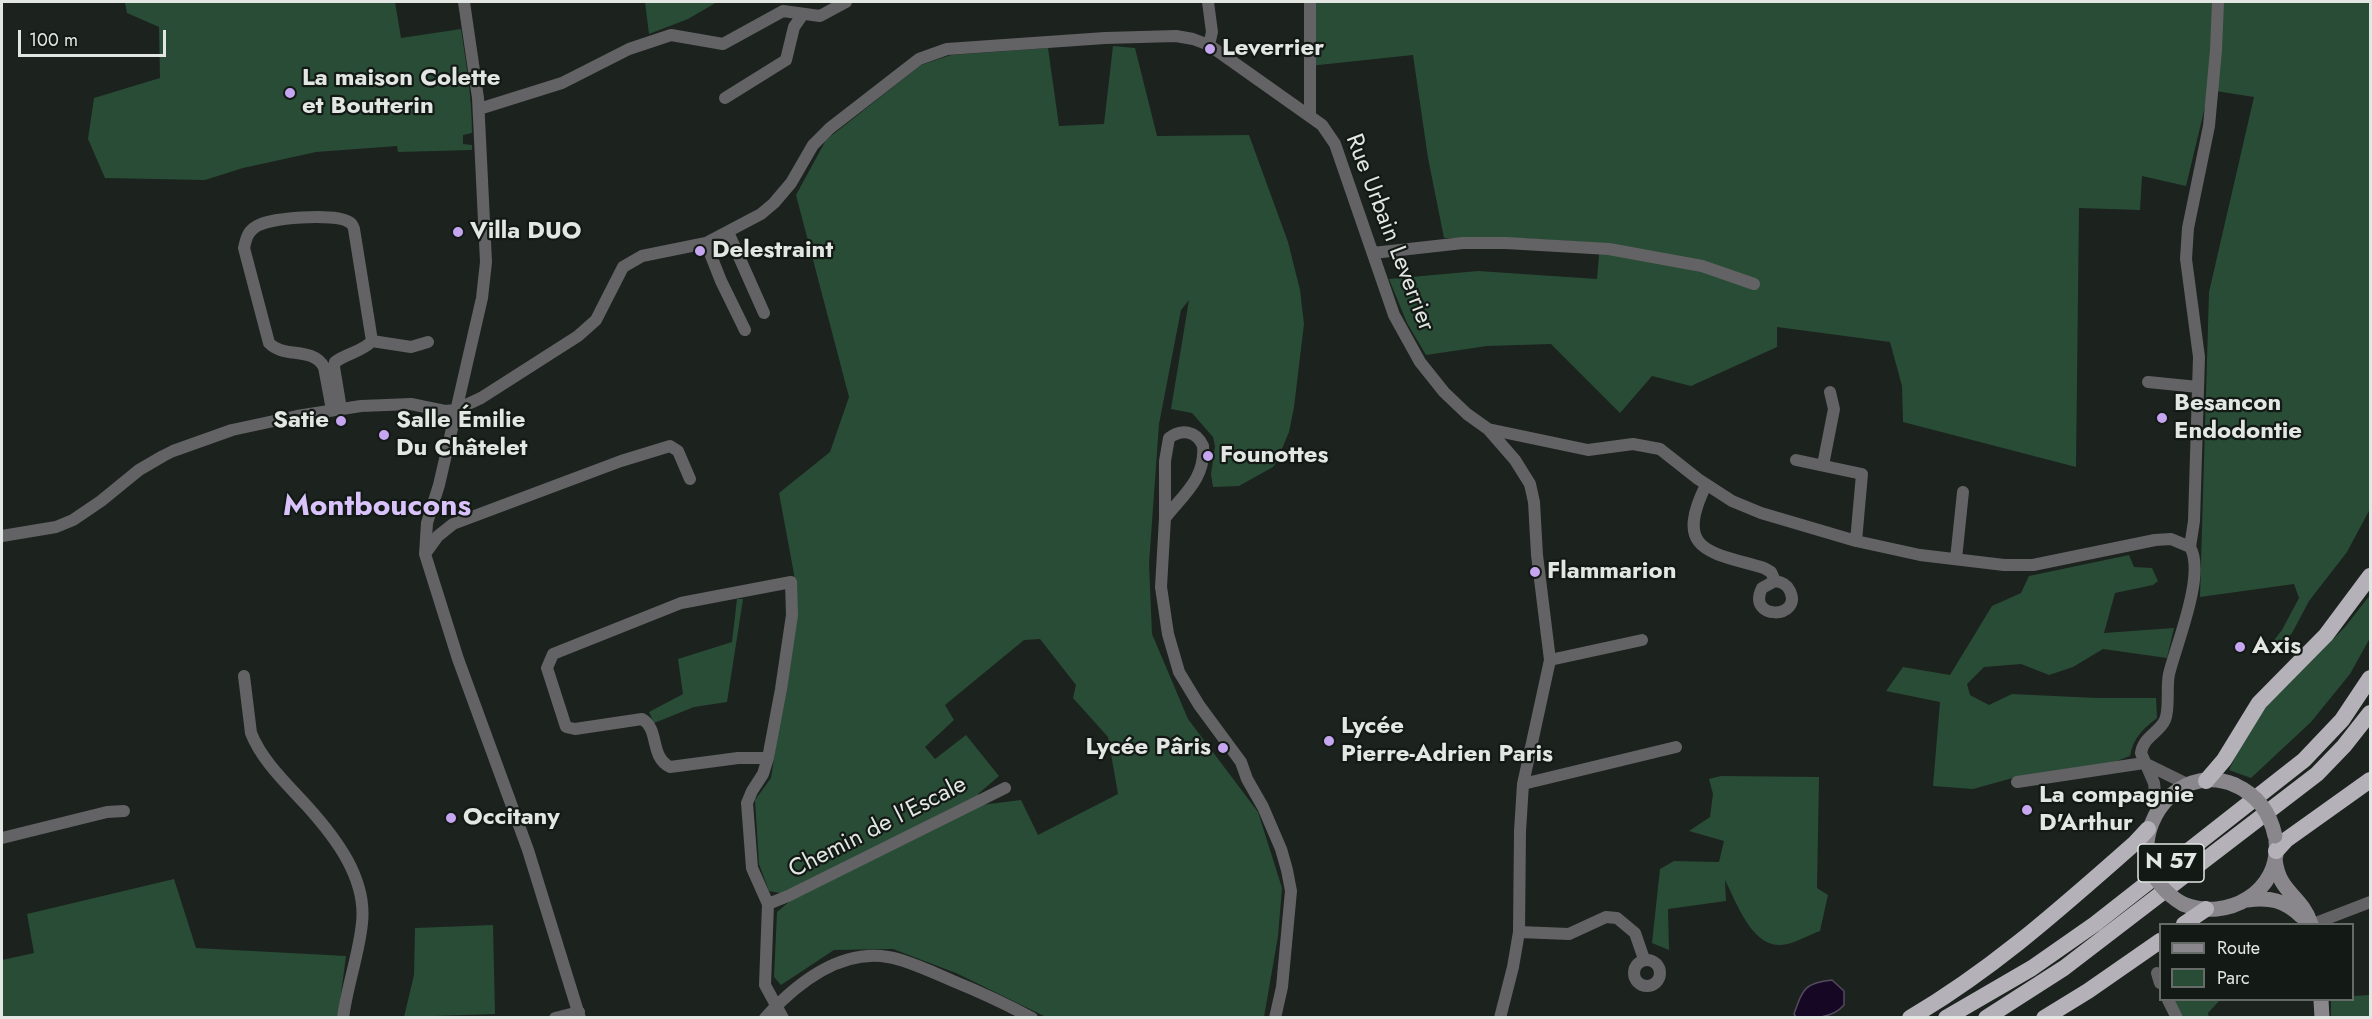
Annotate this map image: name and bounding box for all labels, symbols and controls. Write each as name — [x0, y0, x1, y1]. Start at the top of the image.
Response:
scale bar — [21, 18, 170, 56]
text: 100 m — [29, 27, 78, 53]
place label: Leverrier — [1222, 35, 1324, 63]
marker: Leverrier — [1203, 42, 1217, 56]
place label: La maison Colette et Boutterin — [302, 65, 500, 121]
marker: La maison Colette et Boutterin — [283, 86, 297, 100]
street label: Rue Urbain Leverrier — [1338, 130, 1440, 336]
place label: Villa DUO — [470, 218, 581, 246]
marker: Villa DUO — [451, 225, 465, 239]
place label: Delestraint — [712, 237, 833, 265]
marker: Delestraint — [693, 244, 707, 258]
place label: Besancon Endodontie — [2174, 390, 2302, 446]
place label: Satie — [273, 407, 329, 435]
place label: Salle Émilie Du Châtelet — [396, 407, 527, 463]
marker: Besancon Endodontie — [2155, 411, 2169, 425]
marker: Satie — [334, 414, 348, 428]
marker: Salle Émilie Du Châtelet — [377, 428, 391, 442]
place label: Founottes — [1220, 442, 1328, 470]
marker: Founottes — [1201, 449, 1215, 463]
district label: Montboucons — [283, 490, 471, 526]
place label: Flammarion — [1547, 558, 1676, 586]
marker: Flammarion — [1528, 565, 1542, 579]
place label: Axis — [2252, 633, 2301, 661]
marker: Axis — [2233, 640, 2247, 654]
place label: Lycée Pierre-Adrien Paris — [1341, 713, 1553, 769]
place label: Lycée Pâris — [1085, 734, 1211, 762]
marker: Lycée Pierre-Adrien Paris — [1322, 734, 1336, 748]
marker: Lycée Pâris — [1216, 741, 1230, 755]
street label: Chemin de l'Escale — [784, 771, 972, 885]
place label: La compagnie D'Arthur — [2039, 782, 2194, 838]
marker: La compagnie D'Arthur — [2020, 803, 2034, 817]
place label: Occitany — [463, 804, 560, 832]
marker: Occitany — [444, 811, 458, 825]
road number: N 57 — [2138, 844, 2204, 882]
legend — [2159, 923, 2354, 1001]
text: Route — [2217, 935, 2260, 961]
text: Parc — [2217, 965, 2250, 991]

